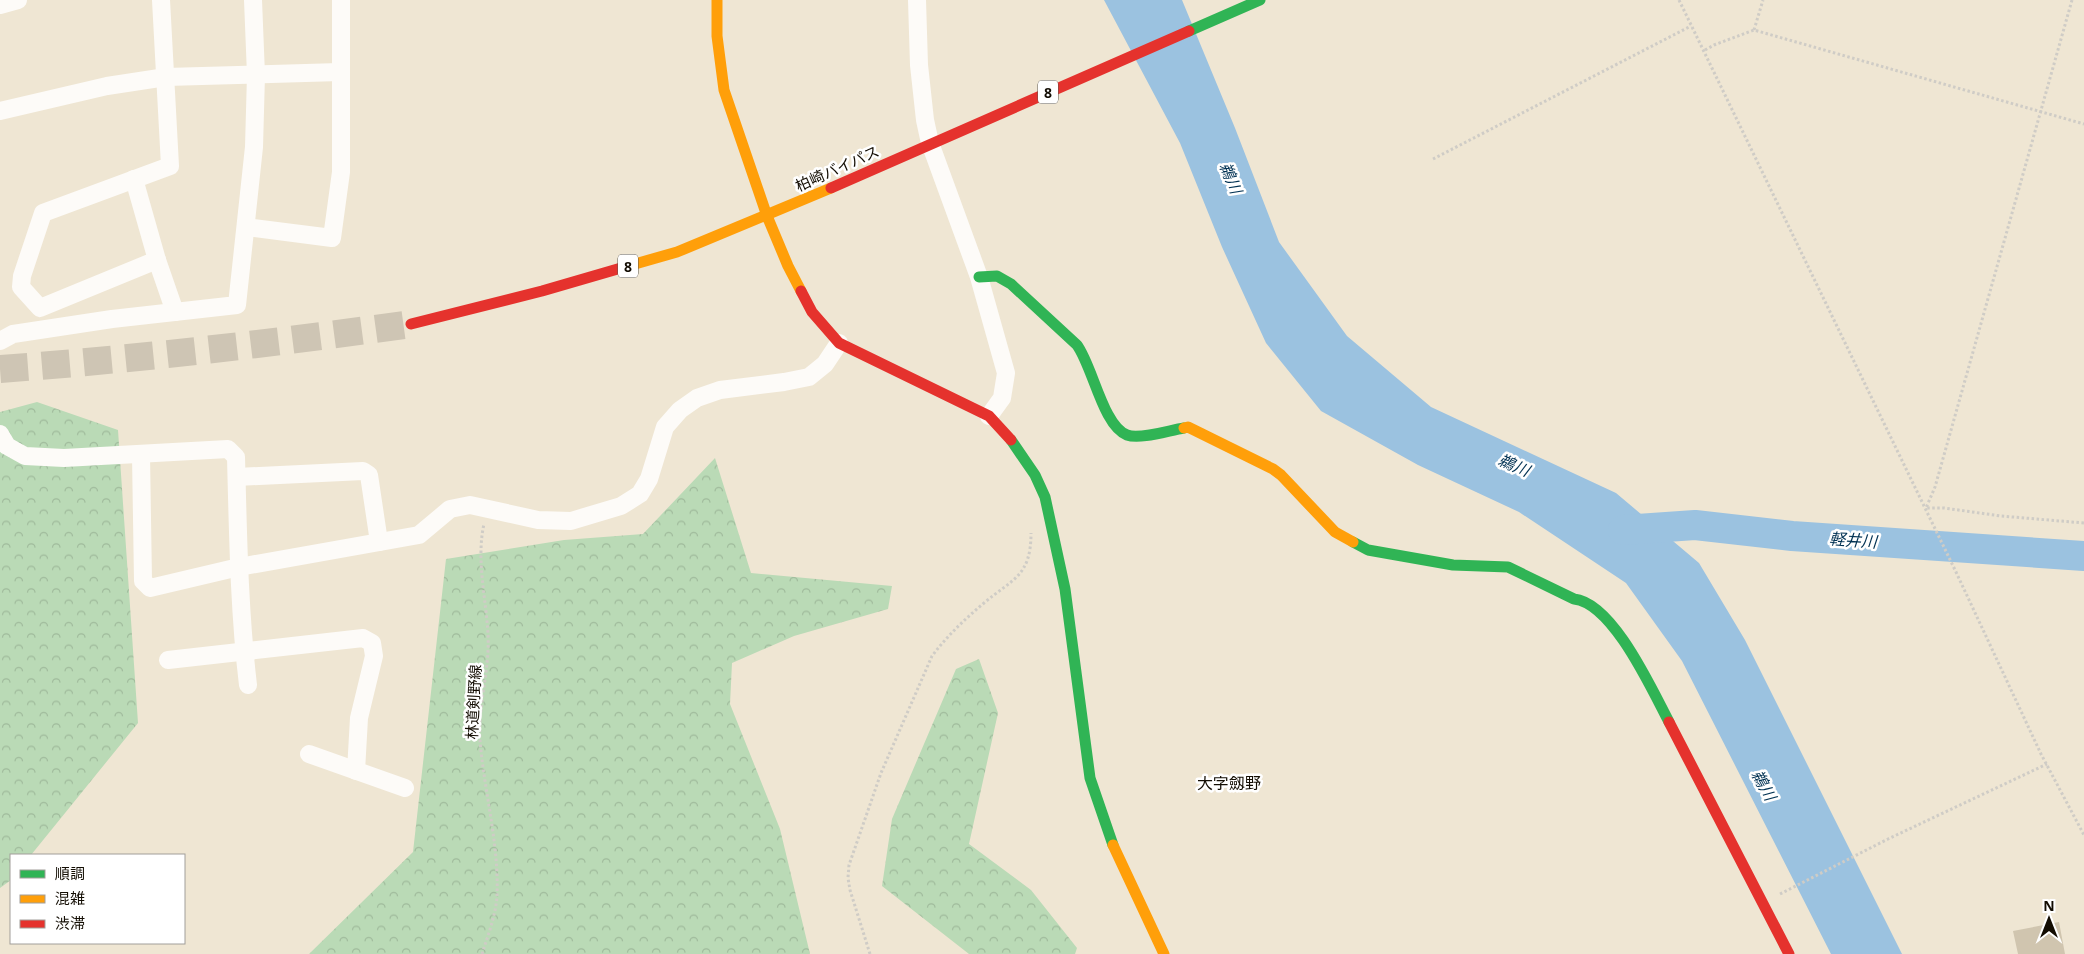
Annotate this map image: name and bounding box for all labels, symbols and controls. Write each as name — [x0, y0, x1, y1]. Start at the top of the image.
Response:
road number: 8 — [1038, 80, 1058, 104]
street label: 柏崎バイパス — [792, 141, 882, 195]
water label: 鵜川 — [1215, 159, 1248, 199]
road number: 8 — [618, 255, 638, 278]
water label: 鵜川 — [1495, 449, 1535, 482]
water label: 軽井川 — [1828, 527, 1880, 553]
street label: 林道剣野線 — [461, 664, 485, 740]
water label: 鵜川 — [1747, 766, 1782, 806]
district label: 大字劔野 — [1197, 772, 1261, 794]
legend — [10, 854, 185, 944]
text: 順調 — [55, 863, 85, 883]
text: 混雑 — [55, 888, 85, 908]
north arrow — [2024, 894, 2074, 944]
text: N — [2043, 896, 2055, 915]
text: 渋滞 — [55, 913, 85, 933]

